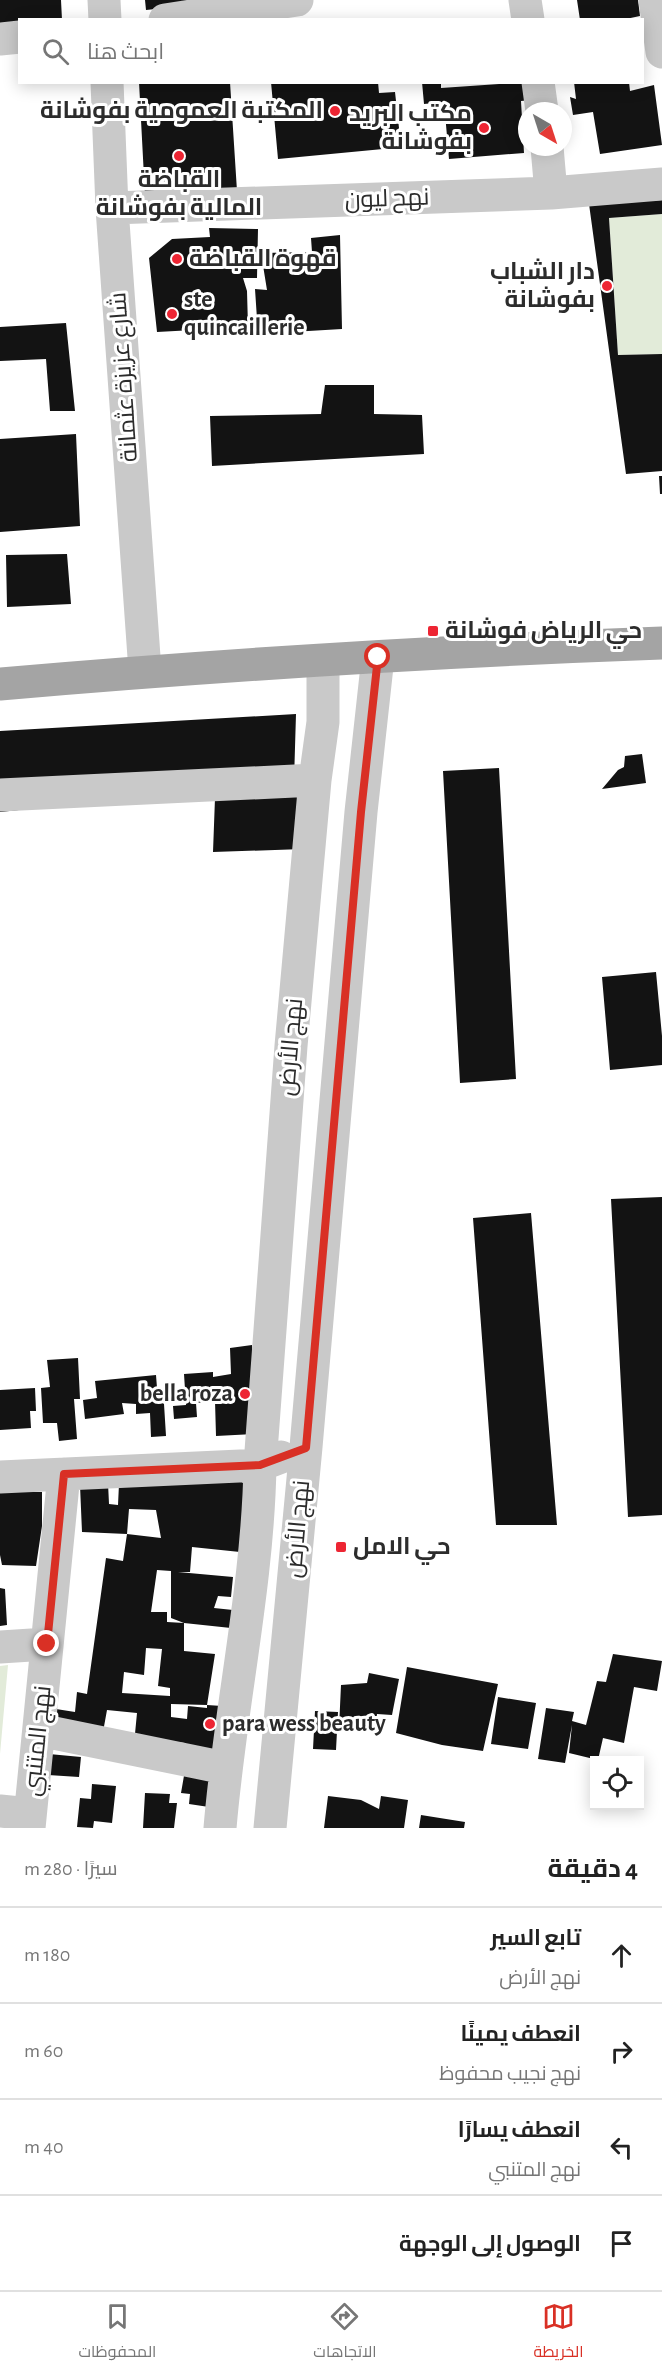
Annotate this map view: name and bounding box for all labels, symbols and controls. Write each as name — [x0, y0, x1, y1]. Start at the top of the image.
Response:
search box — [18, 18, 644, 84]
icon: search — [39, 35, 72, 68]
text: ابحث هنا — [87, 41, 164, 63]
place label: المكتبة العمومية بفوشانة — [40, 97, 323, 124]
place label: مكتب البريد بفوشانة — [349, 102, 472, 155]
north arrow — [518, 102, 572, 156]
marker: المكتبة العمومية بفوشانة — [328, 104, 342, 118]
marker: مكتب البريد بفوشانة — [477, 121, 491, 135]
marker: القباضة المالية بفوشانة — [172, 149, 186, 163]
place label: القباضة المالية بفوشانة — [96, 168, 262, 221]
street label: نهح ليون — [344, 186, 430, 215]
place label: قهوة القباضة — [189, 247, 337, 272]
marker: قهوة القباضة — [170, 252, 184, 266]
place label: دار الشباب بفوشانة — [490, 258, 595, 313]
marker: دار الشباب بفوشانة — [600, 279, 614, 293]
place label: ste quincaillerie — [184, 288, 305, 340]
street label: شارع عزيزة عثمانة — [105, 291, 145, 463]
marker: ste quincaillerie — [165, 307, 179, 321]
place label: حي الرياض فوشانة — [445, 617, 642, 649]
marker: حي الرياض فوشانة — [426, 624, 440, 638]
route start — [364, 643, 390, 669]
street label: نهج الأرض — [273, 997, 310, 1097]
place label: bella roza — [140, 1382, 233, 1406]
marker: bella roza — [238, 1387, 252, 1401]
street label: نهج الأرض — [280, 1479, 317, 1579]
place label: حي الامل — [353, 1535, 451, 1565]
marker: حي الامل — [334, 1540, 348, 1554]
route end — [33, 1630, 59, 1656]
street label: نهج المتنبي — [20, 1684, 62, 1798]
place label: para wess beauty — [222, 1712, 386, 1736]
marker: para wess beauty — [203, 1717, 217, 1731]
map controls — [590, 1756, 644, 1810]
button: locate — [590, 1756, 644, 1810]
text: 4 دقيقة — [547, 1856, 638, 1882]
text: سيرًا · 280 m — [24, 1859, 117, 1879]
text: تابع السير — [490, 1927, 581, 1949]
icon: ahead — [605, 1939, 638, 1972]
text: 180 m — [24, 1945, 70, 1965]
text: نهج الأرض — [499, 1968, 581, 1988]
text: انعطف يمينًا — [460, 2023, 581, 2045]
icon: right — [605, 2035, 638, 2068]
text: 60 m — [24, 2041, 63, 2061]
text: نهج نجيب محفوظ — [439, 2064, 581, 2084]
text: انعطف يسارًا — [458, 2119, 581, 2141]
icon: left — [605, 2131, 638, 2164]
text: 40 m — [24, 2137, 64, 2157]
text: نهج المتنبي — [488, 2160, 581, 2180]
icon: arrive — [605, 2227, 638, 2260]
text: الوصول إلى الوجهة — [399, 2233, 581, 2255]
tab: المحفوظات — [78, 2300, 156, 2366]
tab: الاتجاهات — [313, 2300, 377, 2366]
tab: الخريطة — [534, 2300, 584, 2366]

